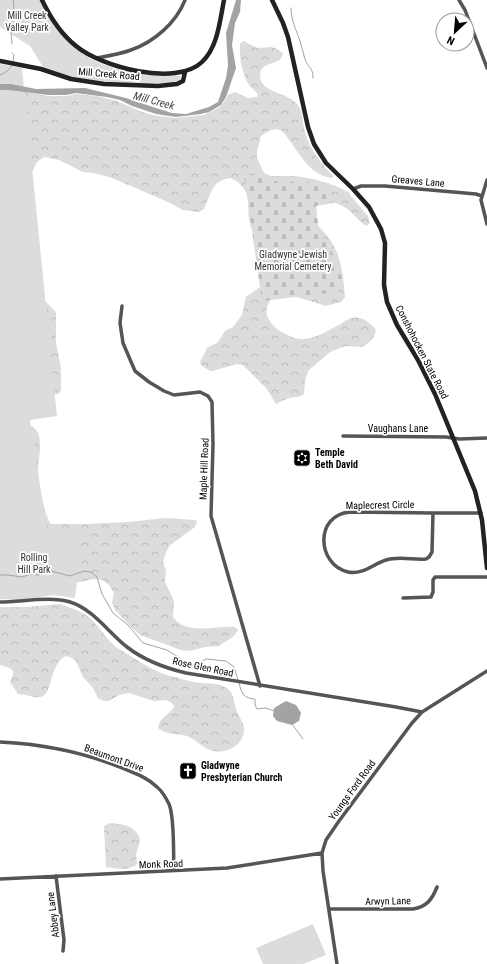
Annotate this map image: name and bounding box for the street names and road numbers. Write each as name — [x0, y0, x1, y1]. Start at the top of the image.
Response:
street label: Mill Creek Road — [78, 66, 140, 82]
street label: Greaves Lane — [391, 173, 445, 189]
street label: Conshohocken State Road — [394, 303, 450, 401]
street label: Vaughans Lane — [368, 423, 428, 434]
street label: Maple Hill Road — [197, 438, 211, 500]
street label: Maplecrest Circle — [345, 499, 415, 511]
street label: Rose Glen Road — [172, 655, 234, 679]
street label: Beaumont Drive — [83, 742, 145, 774]
street label: Youngs Ford Road — [327, 758, 377, 822]
street label: Monk Road — [139, 858, 183, 870]
street label: Abbey Lane — [45, 891, 61, 938]
street label: Arwyn Lane — [365, 895, 411, 907]

